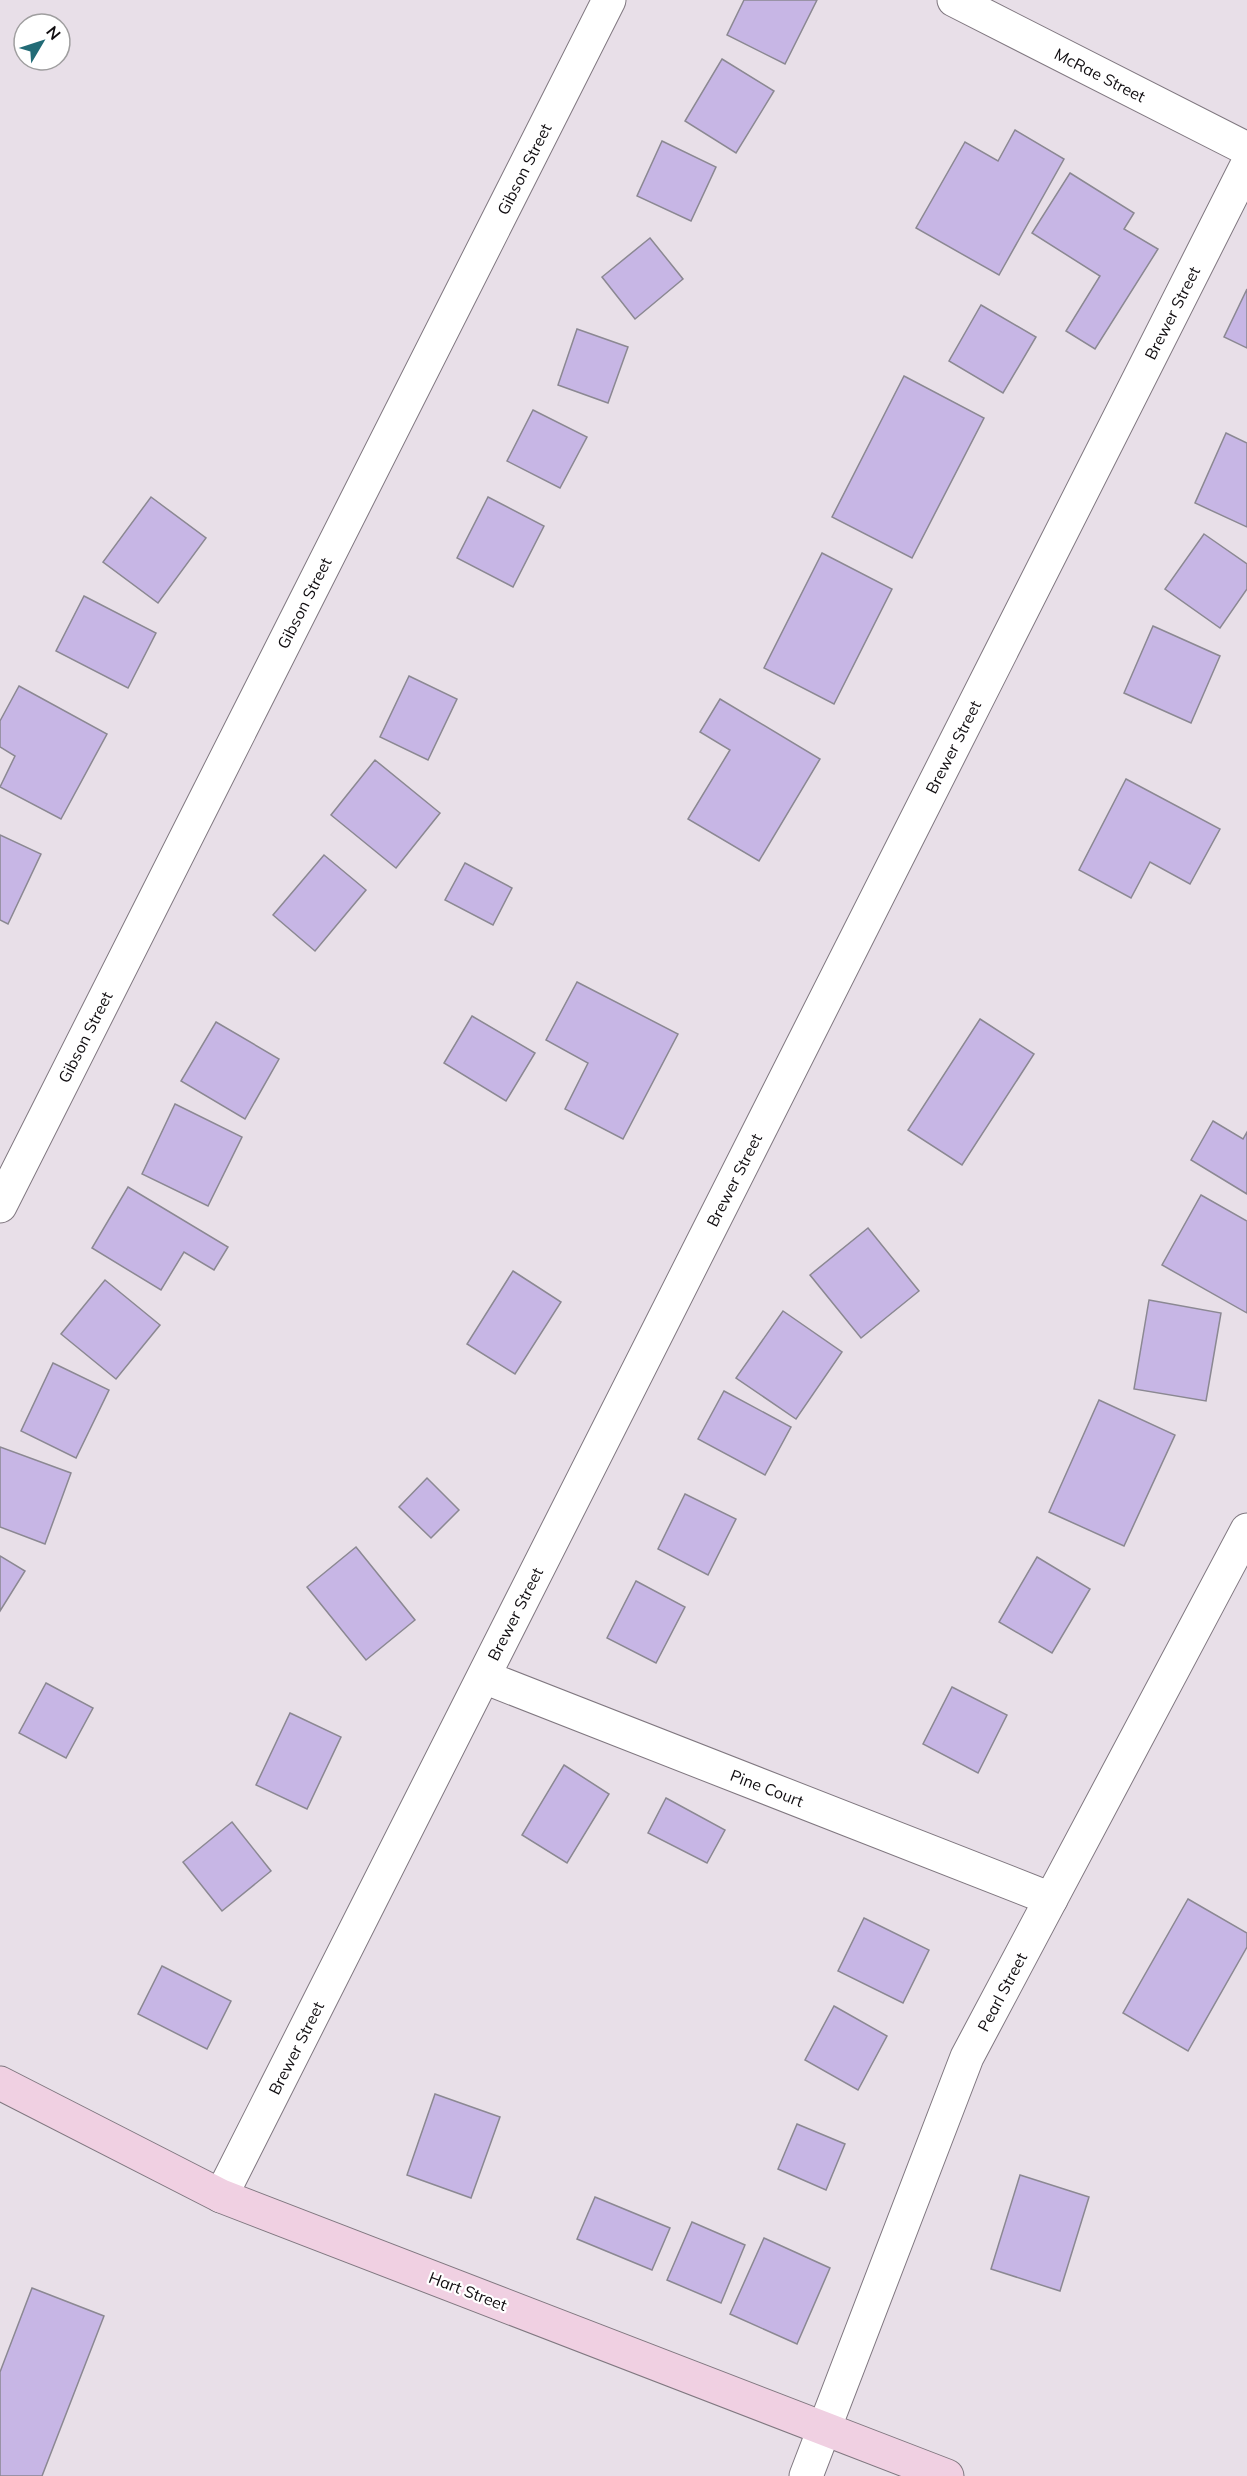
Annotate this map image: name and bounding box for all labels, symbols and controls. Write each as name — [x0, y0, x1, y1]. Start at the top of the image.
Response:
north arrow — [12, 12, 72, 72]
text: N — [42, 22, 65, 44]
street label: McRae Street — [1051, 44, 1149, 107]
street label: Gibson Street — [492, 120, 556, 218]
street label: Brewer Street — [1140, 263, 1204, 363]
street label: Gibson Street — [272, 554, 336, 652]
street label: Brewer Street — [921, 697, 985, 797]
street label: Gibson Street — [53, 988, 117, 1086]
street label: Brewer Street — [702, 1130, 766, 1230]
street label: Brewer Street — [483, 1564, 547, 1664]
street label: Pine Court — [727, 1765, 807, 1811]
street label: Pearl Street — [973, 1949, 1031, 2035]
street label: Brewer Street — [264, 1998, 328, 2098]
street label: Hart Street — [426, 2267, 510, 2315]

